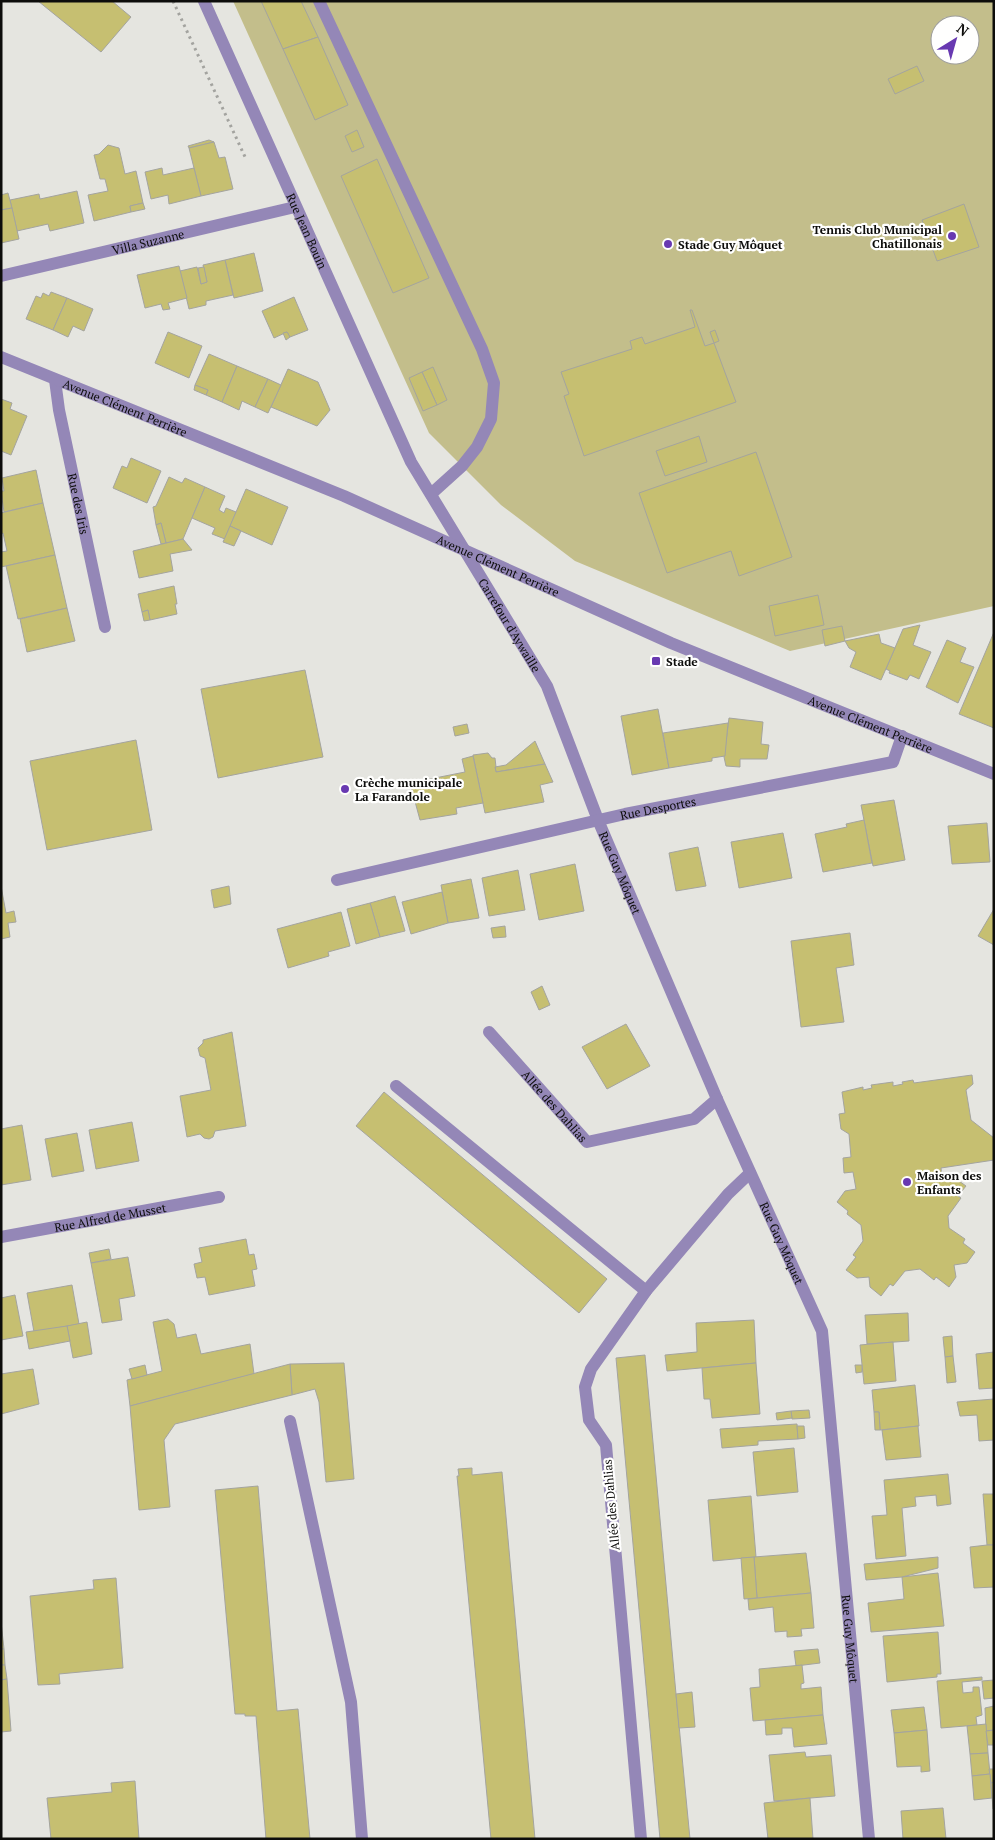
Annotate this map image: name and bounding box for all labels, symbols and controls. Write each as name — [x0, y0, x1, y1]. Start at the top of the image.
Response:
north arrow — [930, 15, 980, 65]
text: N — [953, 18, 973, 40]
street label: Rue Jean Bouin — [284, 191, 331, 271]
place label: Tennis Club Municipal Chatillonais — [812, 222, 943, 251]
street label: Villa Suzanne — [110, 226, 186, 257]
marker: Tennis Club Municipal Chatillonais — [946, 230, 958, 242]
place label: Stade Guy Môquet — [678, 237, 783, 252]
marker: Stade Guy Môquet — [662, 238, 674, 250]
street label: Avenue Clément Perrière — [61, 375, 190, 439]
street label: Rue des Iris — [65, 472, 93, 536]
street label: Avenue Clément Perrière — [434, 531, 562, 599]
street label: Carrefour d'Aywaille — [476, 575, 544, 675]
place label: Stade — [666, 654, 698, 669]
marker: Stade — [650, 655, 662, 667]
street label: Avenue Clément Perrière — [806, 692, 935, 756]
place label: Crèche municipale La Farandole — [355, 775, 463, 804]
marker: Crèche municipale La Farandole — [339, 783, 351, 795]
street label: Rue Desportes — [618, 793, 697, 822]
street label: Rue Guy Môquet — [596, 829, 645, 917]
street label: Allée des Dahlias — [519, 1067, 591, 1145]
place label: Maison des Enfants — [917, 1168, 982, 1197]
marker: Maison des Enfants — [901, 1176, 913, 1188]
street label: Rue Alfred de Musset — [53, 1199, 168, 1235]
street label: Rue Guy Môquet — [757, 1199, 807, 1287]
street label: Allée des Dahlias — [600, 1459, 622, 1551]
street label: Rue Guy Môquet — [839, 1594, 862, 1684]

